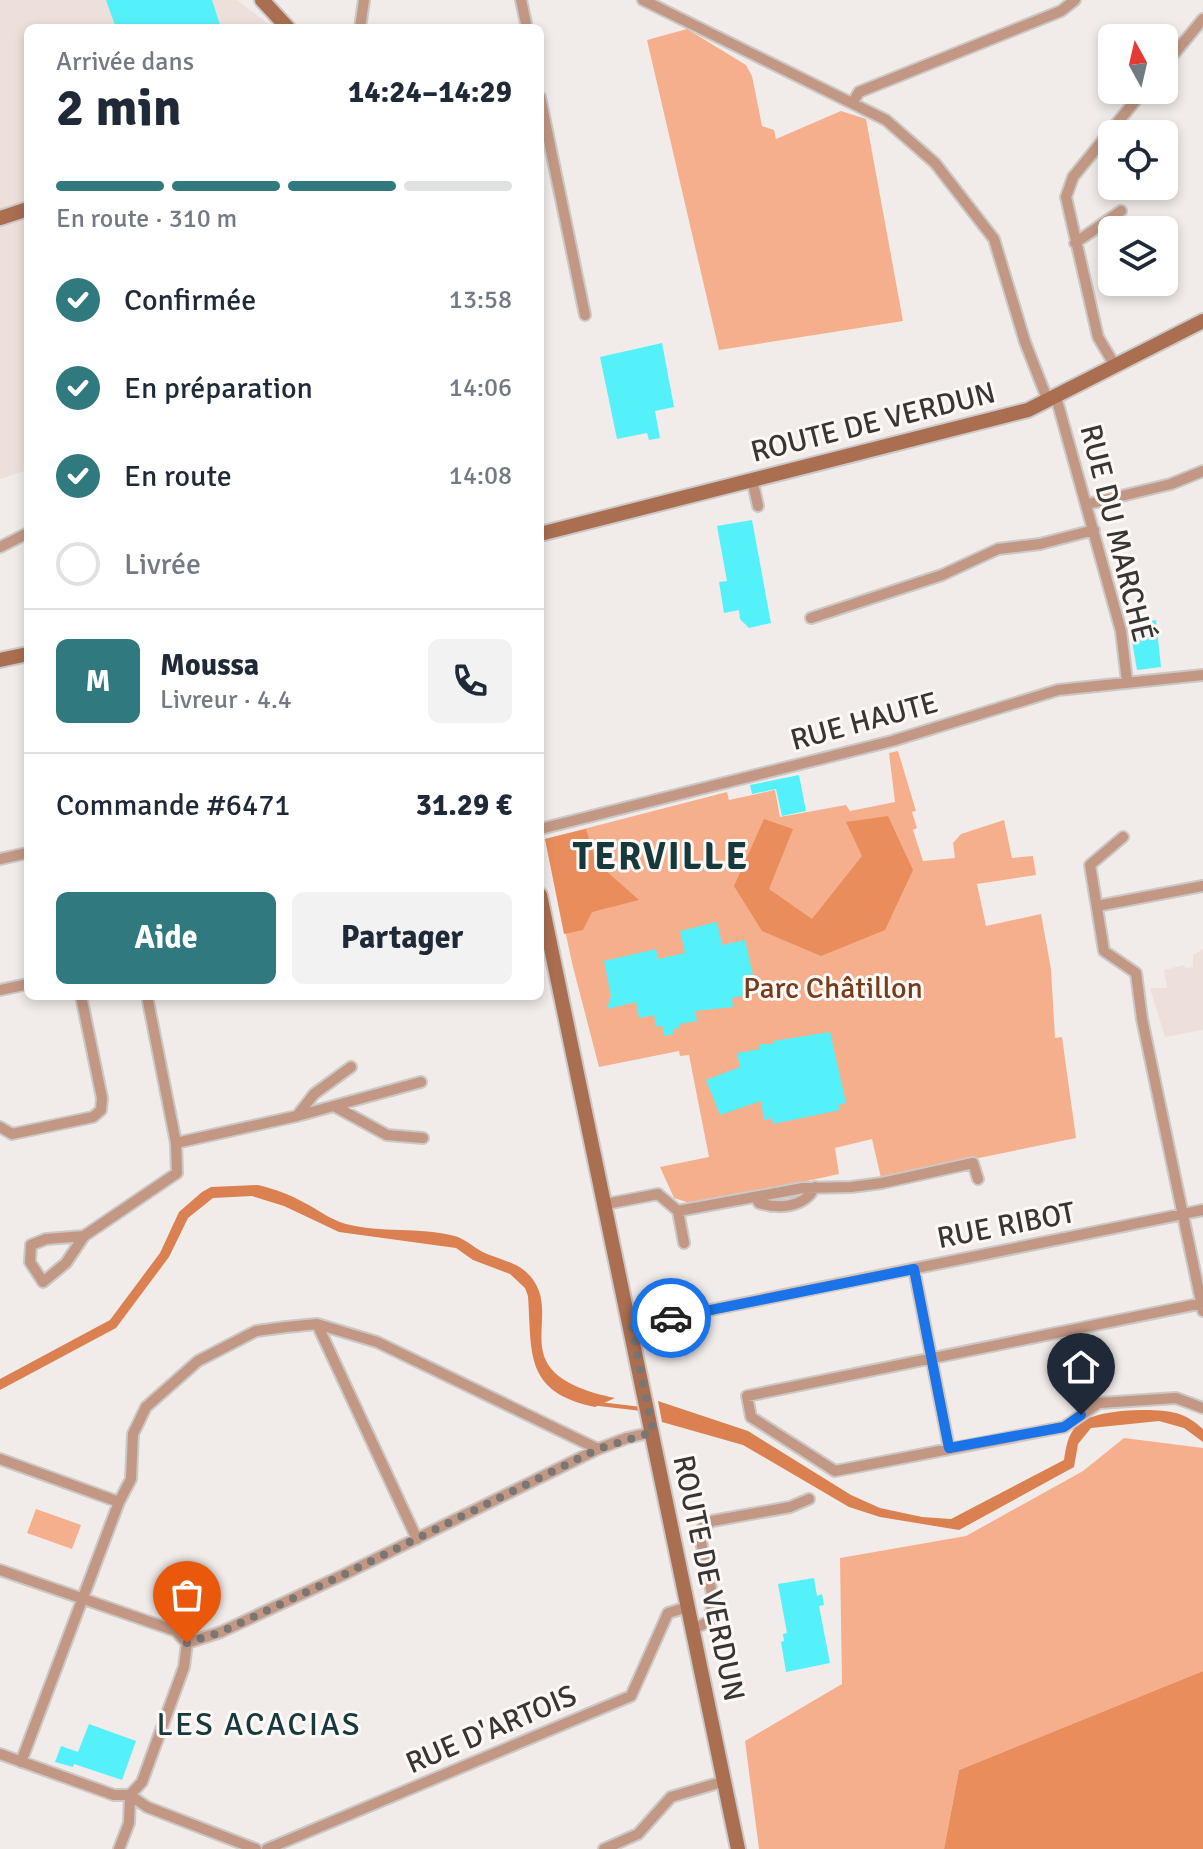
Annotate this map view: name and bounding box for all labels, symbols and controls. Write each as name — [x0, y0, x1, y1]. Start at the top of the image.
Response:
north arrow — [1098, 24, 1178, 104]
map controls — [1098, 24, 1178, 296]
text: Arrivée dans — [56, 46, 194, 78]
text: 14:24–14:29 — [348, 74, 512, 111]
text: 2 min — [56, 76, 182, 140]
button: locate — [1098, 120, 1178, 200]
text: En route · 310 m — [56, 203, 237, 235]
button: layers — [1098, 216, 1178, 296]
icon: check — [56, 278, 100, 322]
text: Confirmée — [124, 282, 256, 319]
text: 13:58 — [449, 284, 512, 316]
icon: check — [56, 366, 100, 410]
text: En préparation — [124, 370, 313, 407]
text: 14:06 — [449, 372, 512, 404]
street label: ROUTE DE VERDUN — [747, 374, 999, 471]
street label: RUE DU MARCHÉ — [1072, 421, 1161, 646]
icon: check — [56, 454, 100, 498]
text: En route — [124, 458, 232, 495]
text: 14:08 — [449, 460, 512, 492]
text: Livrée — [124, 546, 201, 583]
button: phone — [428, 639, 512, 723]
text: Moussa — [160, 647, 259, 684]
text: M — [85, 663, 111, 700]
text: Livreur · 4.4 — [160, 684, 292, 716]
street label: RUE HAUTE — [786, 684, 942, 759]
text: Commande #6471 — [56, 787, 291, 824]
text: 31.29 € — [416, 787, 512, 824]
district label: TERVILLE — [573, 833, 749, 880]
button: Aide — [56, 892, 276, 984]
button: Partager — [292, 892, 512, 984]
park label: Parc Châtillon — [743, 970, 923, 1007]
street label: RUE RIBOT — [934, 1194, 1078, 1257]
courier — [631, 1278, 711, 1358]
icon: car — [649, 1296, 693, 1340]
pin — [1047, 1333, 1115, 1415]
icon: home — [1059, 1345, 1103, 1389]
street label: ROUTE DE VERDUN — [664, 1452, 753, 1705]
pin — [153, 1561, 221, 1643]
icon: bag — [165, 1573, 209, 1617]
street label: RUE D'ARTOIS — [400, 1677, 582, 1782]
district label: LES ACACIAS — [157, 1705, 362, 1744]

